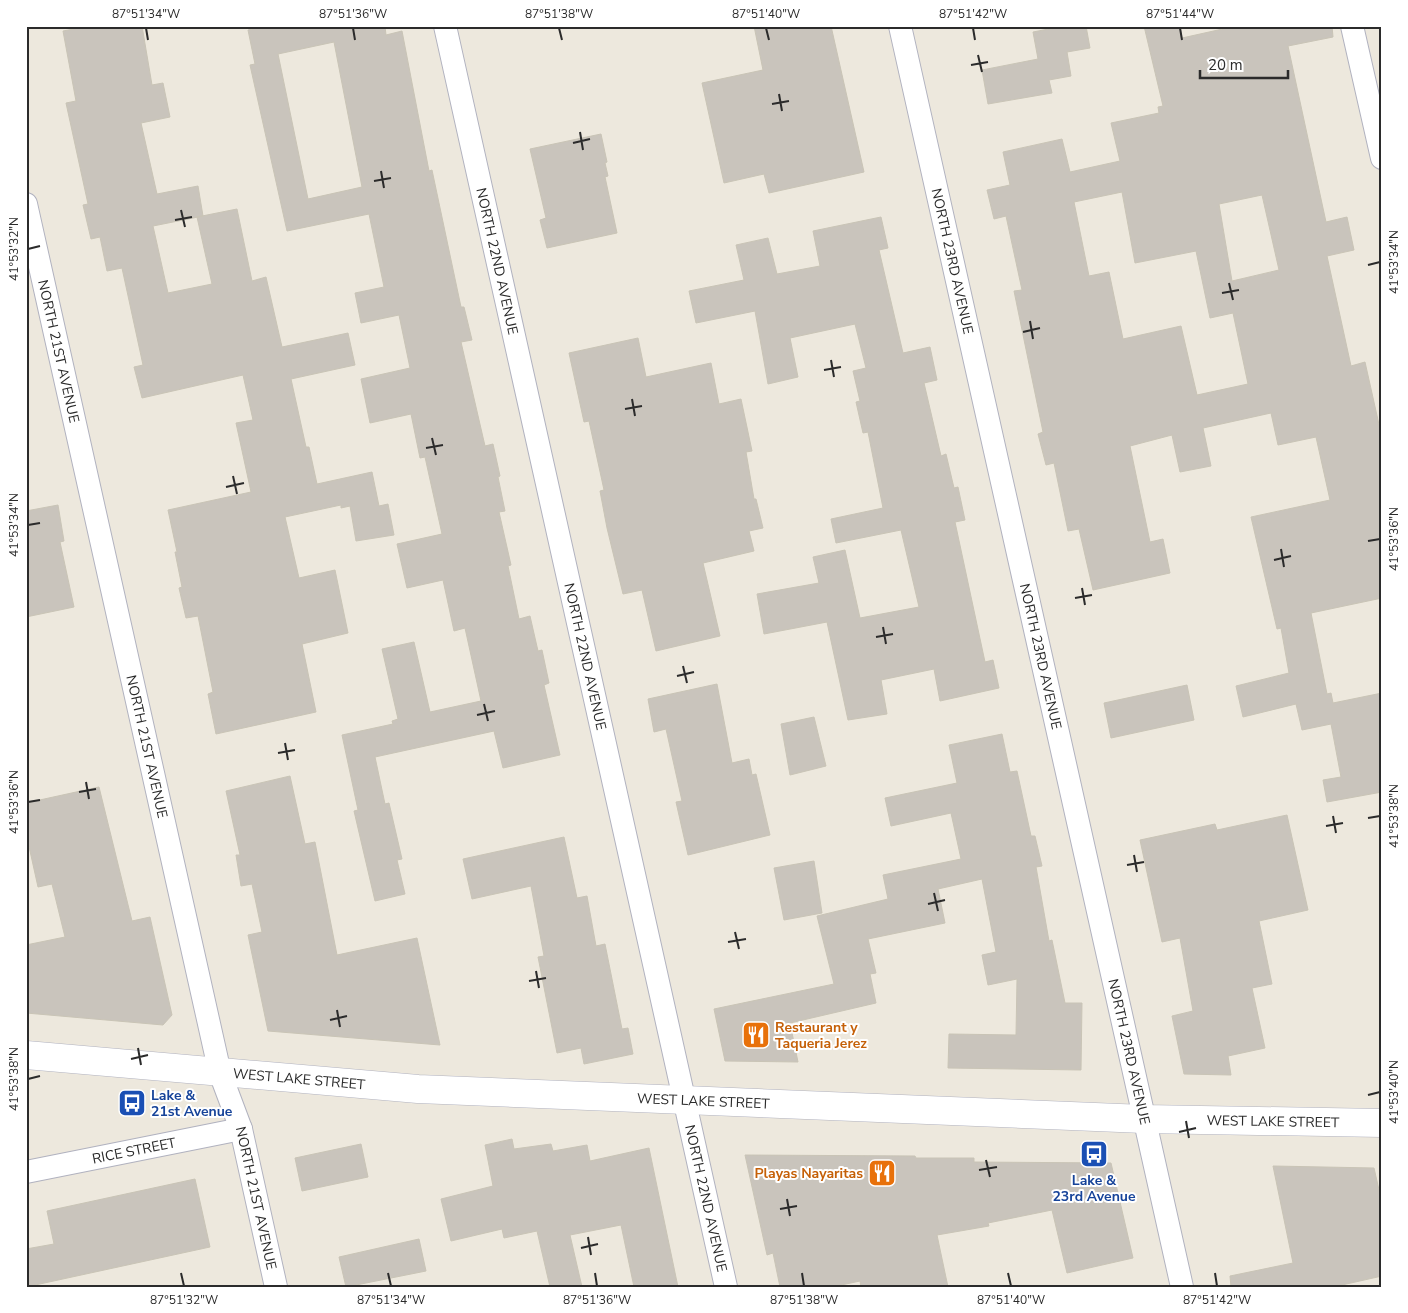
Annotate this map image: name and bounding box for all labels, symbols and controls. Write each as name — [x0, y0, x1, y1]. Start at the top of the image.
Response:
text: 87°51'34"W — [112, 6, 180, 22]
text: 87°51'36"W — [319, 6, 387, 22]
text: 87°51'38"W — [525, 6, 593, 22]
text: 87°51'40"W — [732, 6, 800, 22]
text: 87°51'42"W — [939, 6, 1007, 22]
text: 87°51'44"W — [1146, 6, 1214, 22]
scale bar — [1200, 48, 1288, 80]
text: 20 m — [1208, 55, 1243, 75]
street label: NORTH 22ND AVENUE — [472, 186, 523, 337]
street label: NORTH 23RD AVENUE — [927, 186, 978, 336]
text: 41°53'32"N — [6, 217, 22, 281]
text: 41°53'34"N — [1386, 230, 1402, 294]
street label: NORTH 21ST AVENUE — [34, 278, 84, 425]
text: 41°53'34"N — [6, 493, 22, 557]
text: 41°53'36"N — [1386, 507, 1402, 571]
street label: NORTH 22ND AVENUE — [560, 581, 611, 732]
street label: NORTH 23RD AVENUE — [1015, 582, 1067, 731]
street label: NORTH 21ST AVENUE — [122, 673, 172, 820]
text: 41°53'36"N — [6, 770, 22, 834]
text: 41°53'38"N — [1386, 784, 1402, 848]
street label: NORTH 23RD AVENUE — [1104, 977, 1155, 1127]
place label: Restaurant y Taqueria Jerez — [775, 1018, 867, 1053]
restaurant icon: Restaurant y Taqueria Jerez — [741, 1020, 771, 1050]
text: 41°53'38"N — [6, 1047, 22, 1111]
text: 41°53'40"N — [1386, 1060, 1402, 1124]
street label: WEST LAKE STREET — [232, 1063, 367, 1094]
place label: Lake & 21st Avenue — [151, 1086, 233, 1121]
bus stop icon: Lake & 21st Avenue — [117, 1088, 147, 1118]
street label: WEST LAKE STREET — [637, 1089, 771, 1113]
street label: WEST LAKE STREET — [1206, 1111, 1340, 1132]
street label: NORTH 22ND AVENUE — [681, 1123, 732, 1274]
street label: NORTH 21ST AVENUE — [231, 1125, 281, 1272]
street label: RICE STREET — [90, 1133, 178, 1168]
bus stop icon: Lake & 23rd Avenue — [1079, 1139, 1109, 1169]
restaurant icon: Playas Nayaritas — [867, 1158, 897, 1188]
place label: Playas Nayaritas — [754, 1164, 863, 1183]
place label: Lake & 23rd Avenue — [1052, 1171, 1136, 1206]
text: 87°51'32"W — [150, 1292, 218, 1308]
text: 87°51'34"W — [357, 1292, 425, 1308]
text: 87°51'36"W — [563, 1292, 631, 1308]
text: 87°51'38"W — [770, 1292, 838, 1308]
text: 87°51'40"W — [977, 1292, 1045, 1308]
text: 87°51'42"W — [1183, 1292, 1251, 1308]

